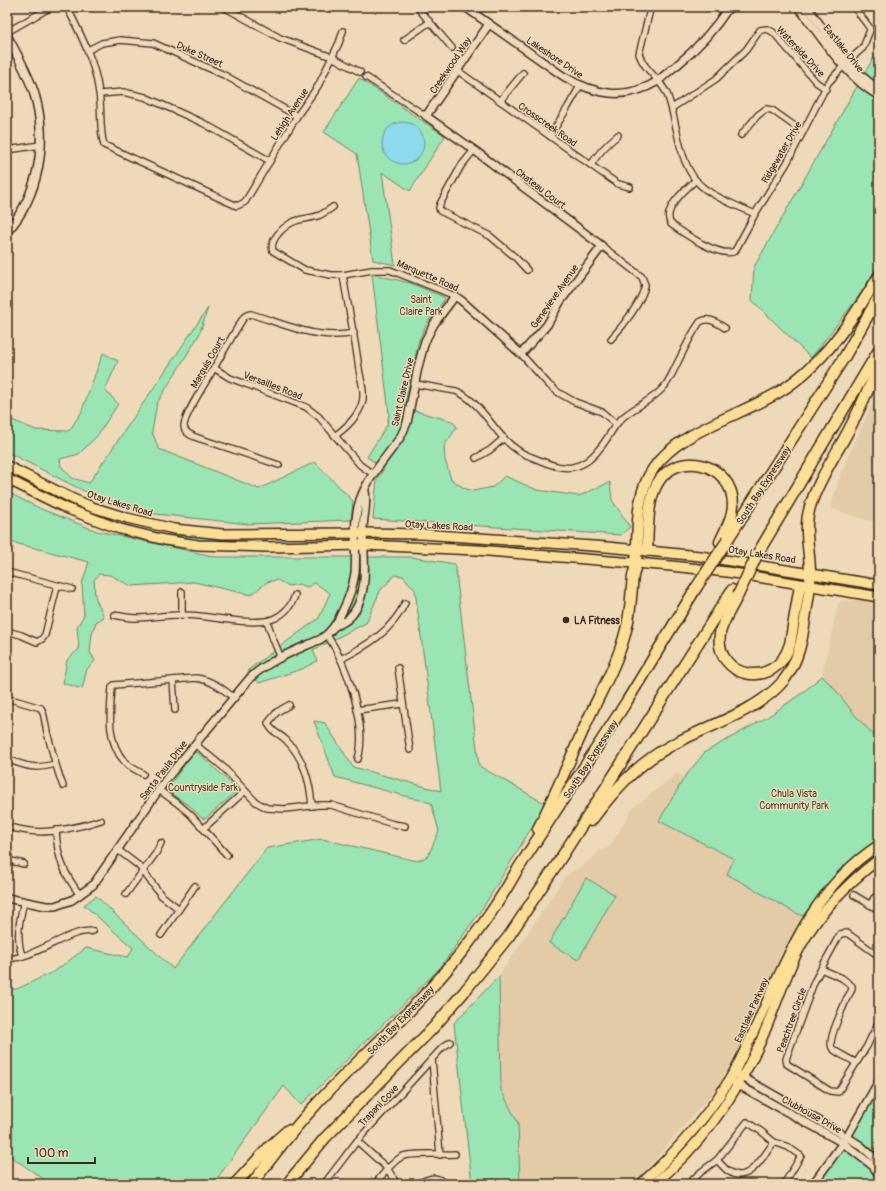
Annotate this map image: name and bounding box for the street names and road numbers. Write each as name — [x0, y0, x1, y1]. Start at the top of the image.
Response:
street label: Eastlake Drive — [820, 22, 866, 75]
street label: Waterside Drive — [774, 24, 827, 80]
street label: Creekwood Way — [428, 34, 475, 96]
street label: Lakeshore Drive — [524, 34, 585, 81]
street label: Duke Street — [175, 39, 226, 71]
street label: Lehigh Avenue — [269, 86, 311, 143]
street label: Crosscreek Road — [516, 100, 579, 150]
street label: Ridgewater Drive — [759, 119, 804, 186]
street label: Chateau Court — [513, 166, 569, 212]
street label: Marquette Road — [395, 258, 460, 294]
street label: Genevieve Avenue — [528, 262, 581, 331]
street label: Marquis Court — [188, 334, 228, 390]
street label: Saint Claire Drive — [389, 356, 417, 428]
street label: Versailles Road — [241, 369, 304, 403]
street label: South Bay Expressway — [734, 443, 794, 527]
street label: Otay Lakes Road — [85, 488, 154, 520]
street label: Otay Lakes Road — [405, 518, 473, 534]
street label: Otay Lakes Road — [727, 544, 797, 566]
street label: South Bay Expressway — [561, 717, 621, 801]
street label: Santa Paula Drive — [137, 738, 190, 803]
street label: Eastlake Parkway — [732, 975, 772, 1045]
street label: South Bay Expressway — [365, 983, 437, 1058]
street label: Peachtree Circle — [775, 986, 809, 1054]
street label: Trapani Cove — [356, 1082, 401, 1129]
street label: Clubhouse Drive — [780, 1094, 844, 1136]

